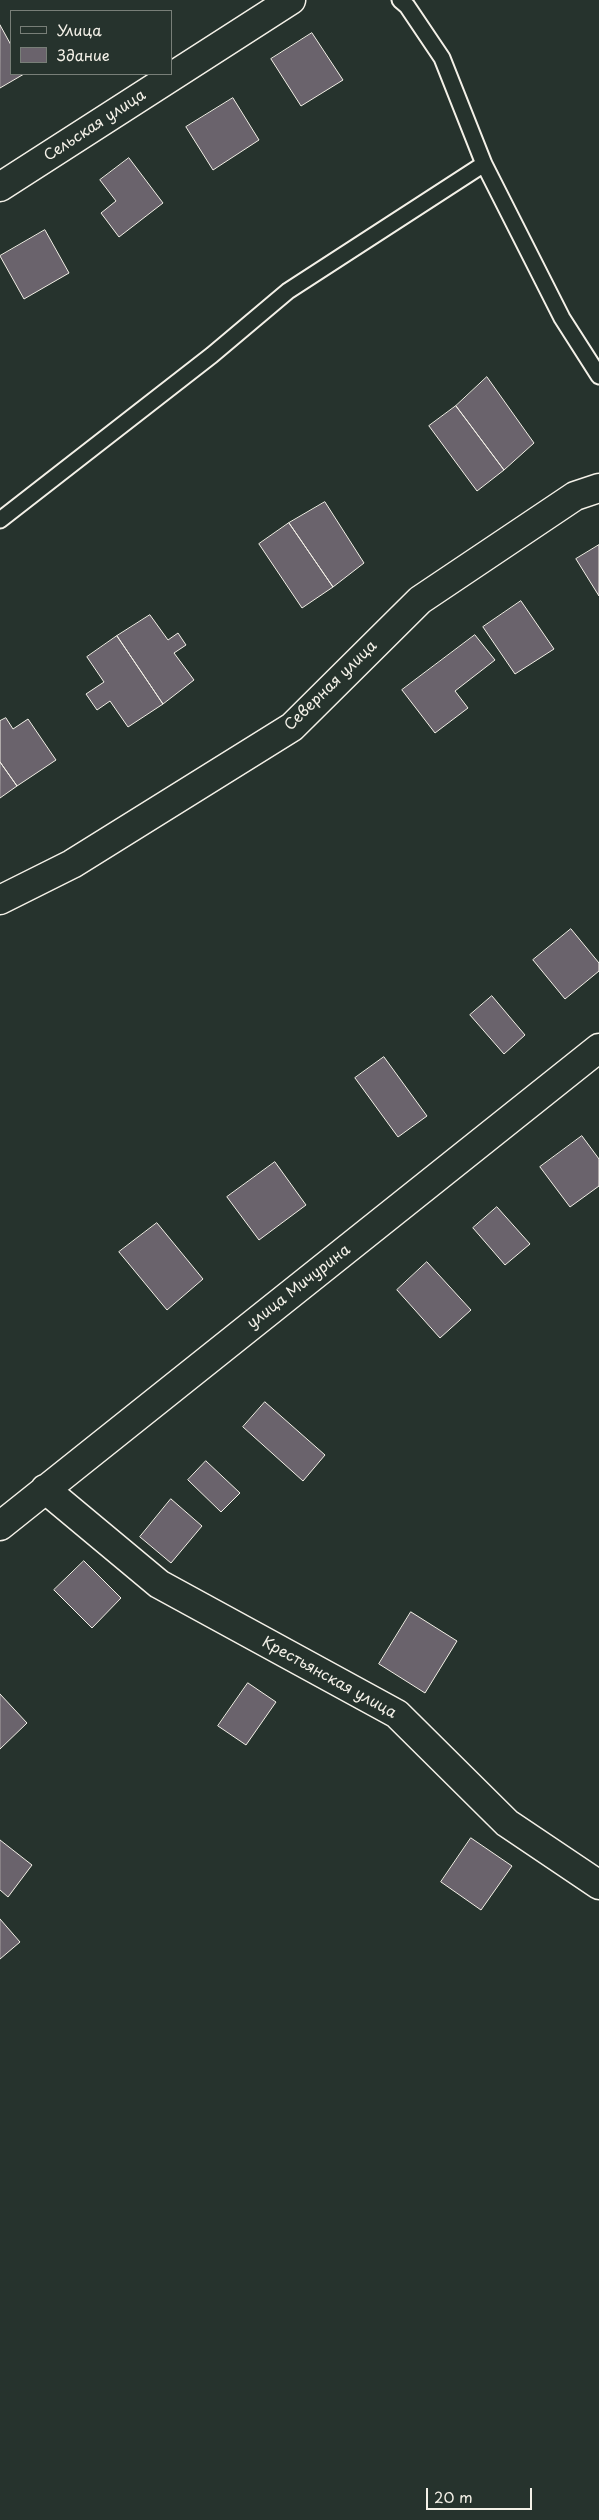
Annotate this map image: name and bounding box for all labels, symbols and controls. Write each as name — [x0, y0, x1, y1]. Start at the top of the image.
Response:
legend — [10, 10, 172, 75]
text: Улица — [57, 18, 102, 41]
text: Здание — [57, 43, 110, 66]
street label: Сельская улица — [41, 86, 149, 166]
street label: Северная улица — [281, 637, 381, 735]
street label: улица Мичурина — [244, 1241, 354, 1333]
street label: Крестьянская улица — [259, 1634, 399, 1722]
scale bar — [429, 2478, 535, 2510]
text: 20 m — [434, 2485, 473, 2508]

